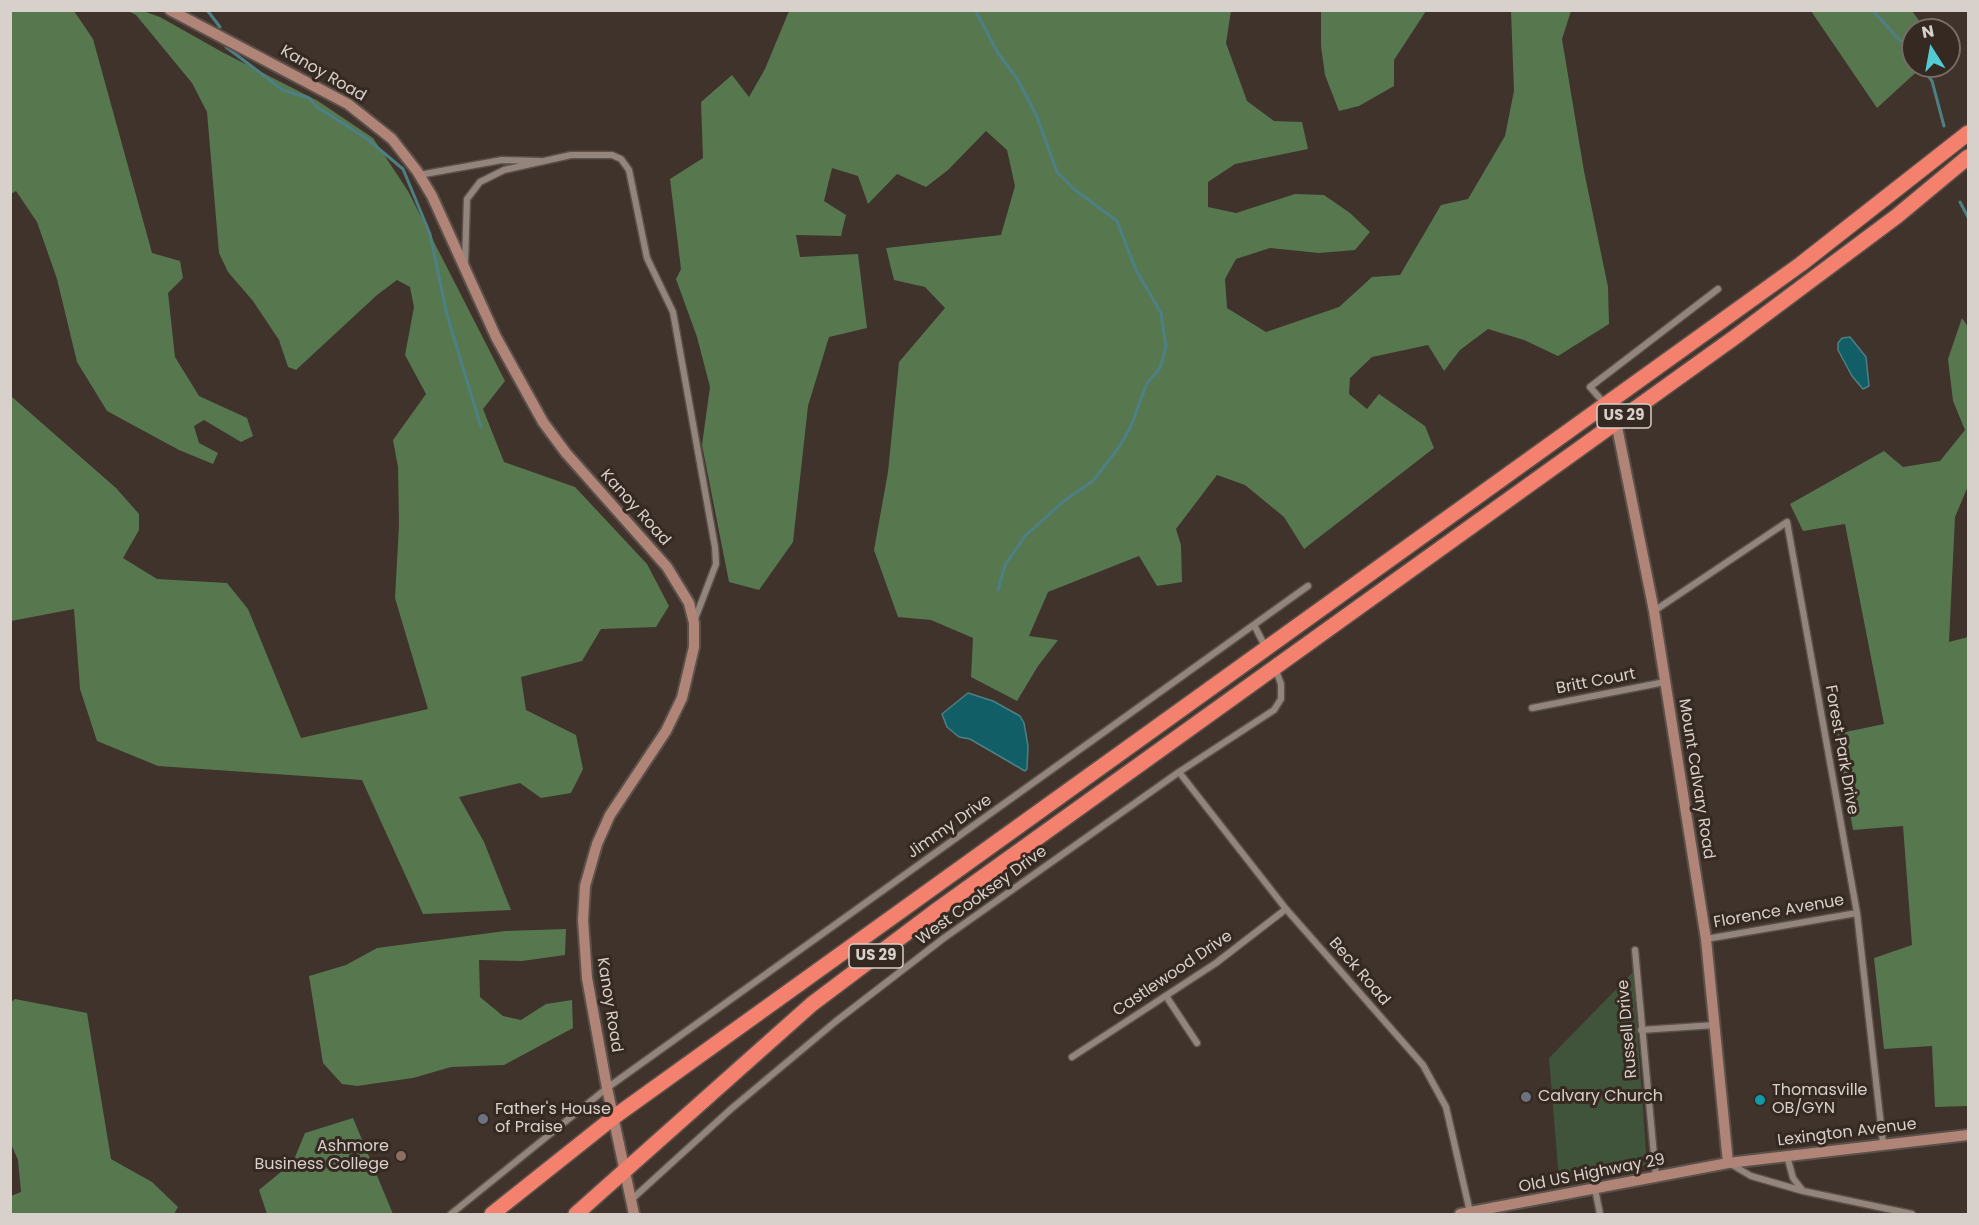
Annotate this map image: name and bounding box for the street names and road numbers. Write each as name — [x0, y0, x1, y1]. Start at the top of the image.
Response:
street label: Kanoy Road — [277, 42, 369, 106]
road number: US 29 — [1597, 404, 1651, 428]
street label: Kanoy Road — [596, 466, 674, 550]
street label: Britt Court — [1555, 665, 1637, 699]
street label: Forest Park Drive — [1820, 684, 1862, 816]
street label: Mount Calvary Road — [1674, 697, 1718, 861]
street label: Jimmy Drive — [904, 791, 996, 863]
street label: West Cooksey Drive — [913, 842, 1051, 950]
street label: Florence Avenue — [1712, 891, 1846, 933]
street label: Castlewood Drive — [1110, 927, 1236, 1021]
street label: Beck Road — [1324, 934, 1394, 1010]
road number: US 29 — [849, 944, 903, 968]
street label: Kanoy Road — [592, 956, 626, 1054]
street label: Russell Drive — [1614, 979, 1642, 1079]
street label: Lexington Avenue — [1776, 1115, 1918, 1151]
street label: Old US Highway 29 — [1517, 1150, 1667, 1198]

